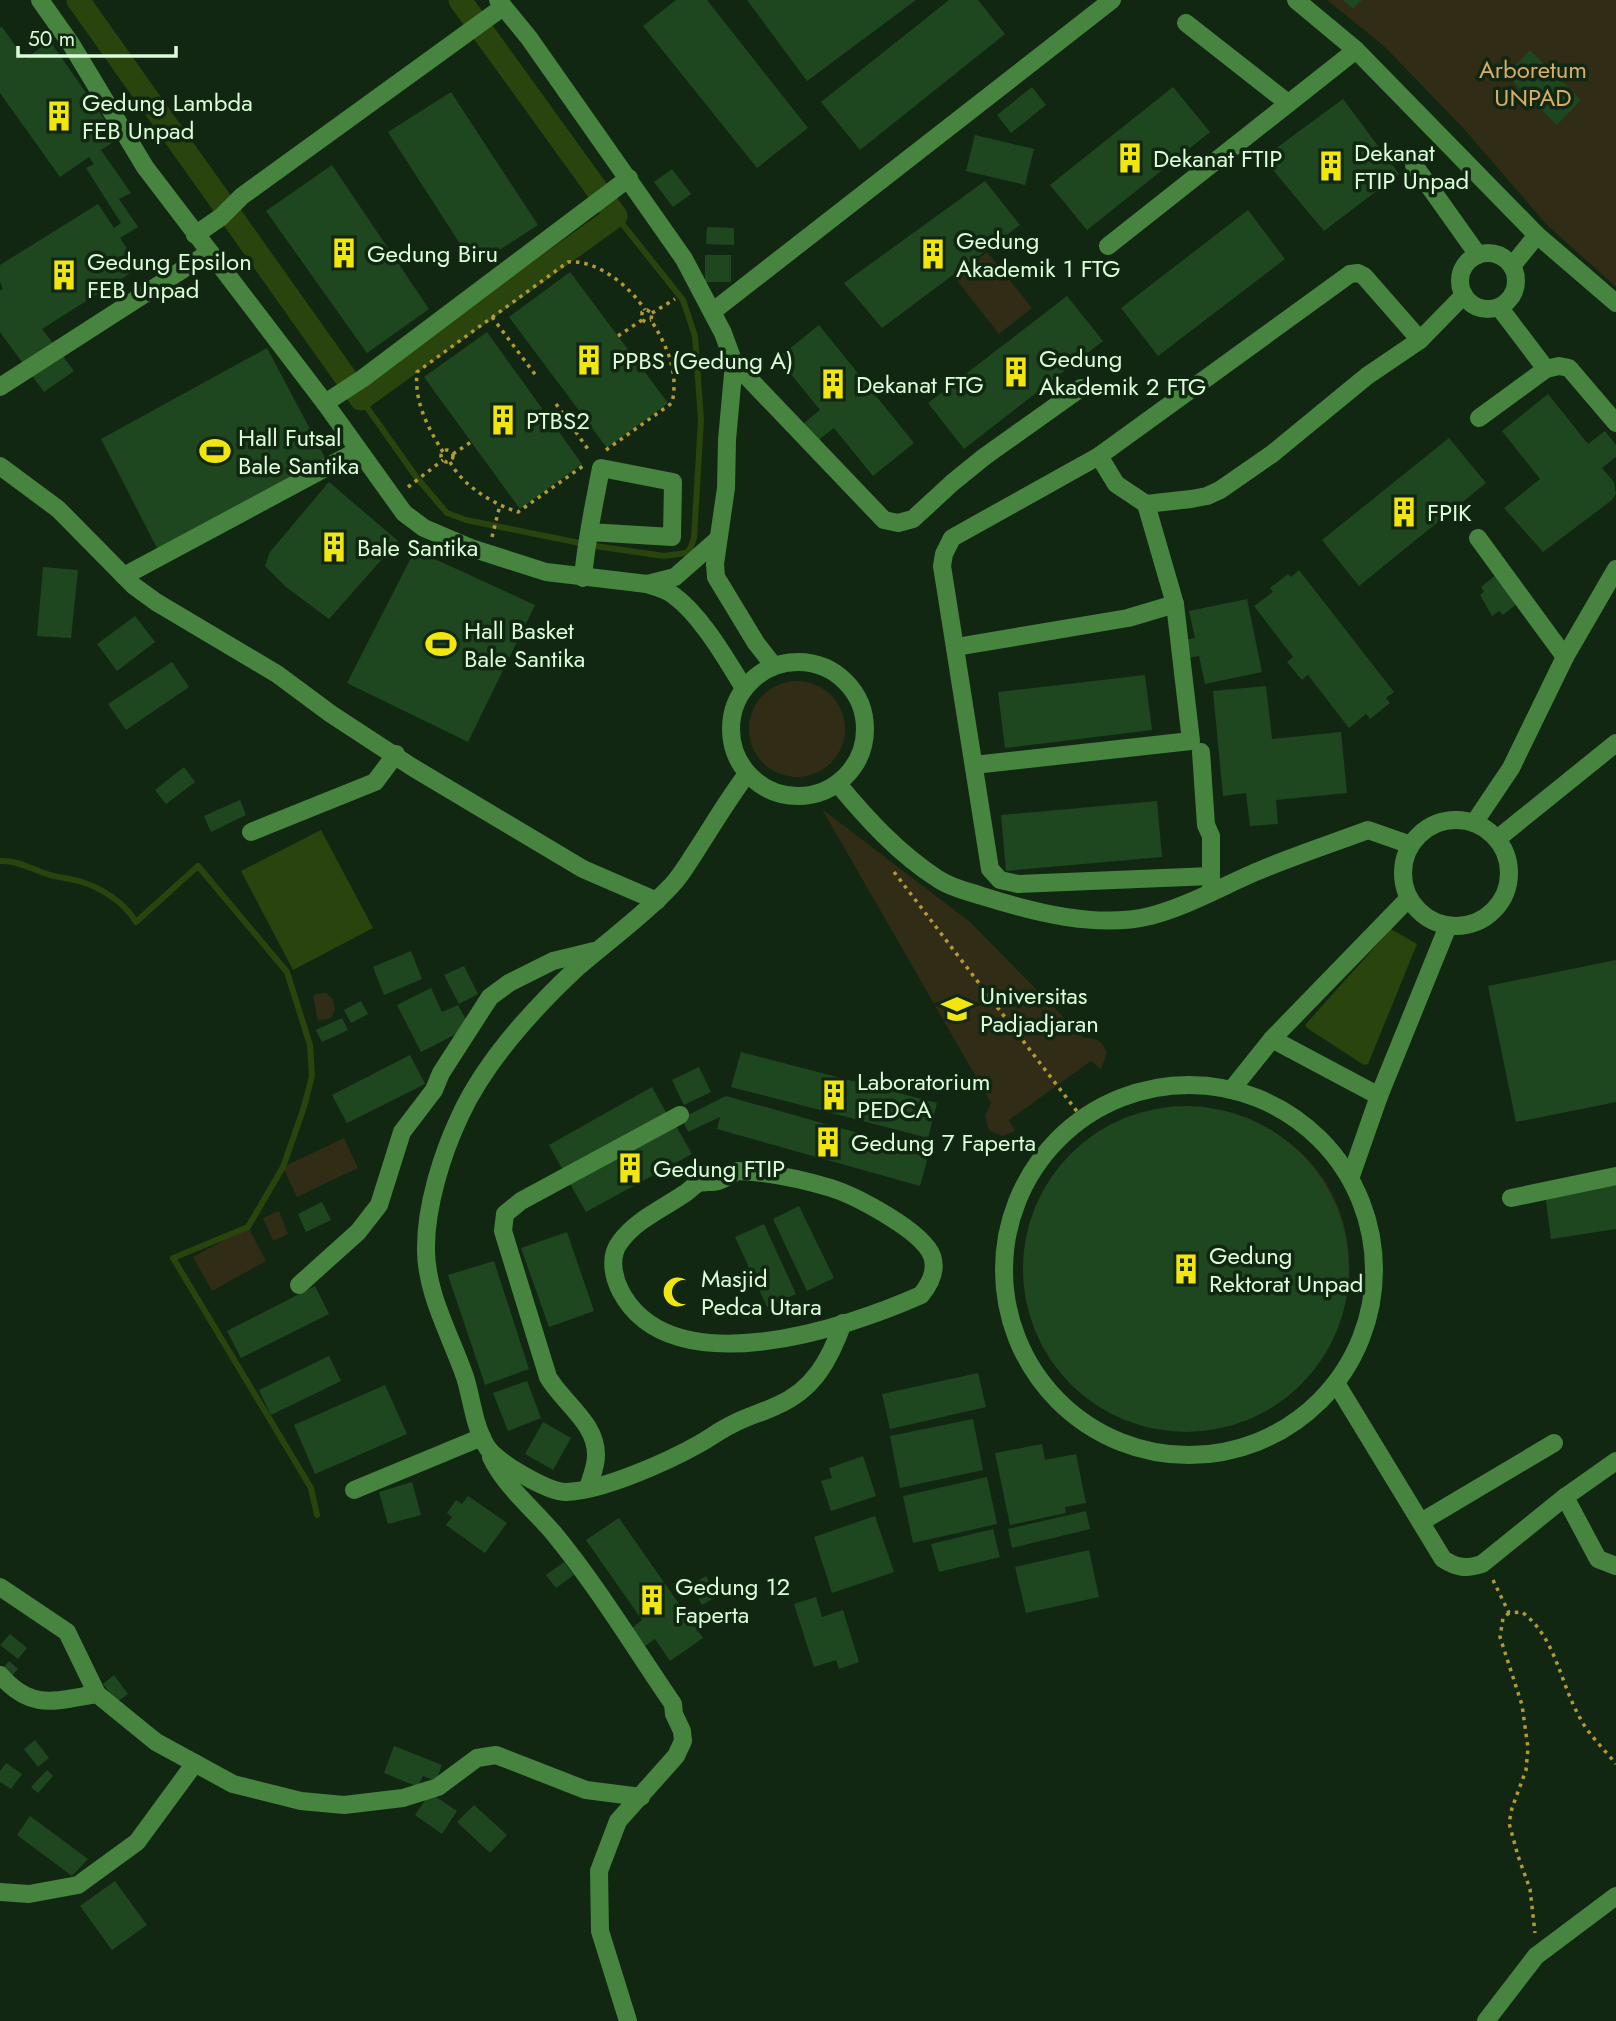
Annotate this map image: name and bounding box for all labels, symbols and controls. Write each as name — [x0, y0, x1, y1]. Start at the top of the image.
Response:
scale bar — [18, 14, 175, 58]
text: 50 m — [28, 24, 75, 54]
park label: Arboretum UNPAD — [1479, 52, 1587, 115]
place label: Gedung Lambda FEB Unpad — [82, 85, 253, 148]
building icon: Gedung Lambda FEB Unpad — [42, 99, 76, 133]
place label: Dekanat FTIP Unpad — [1354, 135, 1469, 198]
building icon: Dekanat FTIP — [1113, 141, 1147, 175]
place label: Dekanat FTIP — [1153, 141, 1282, 176]
building icon: Dekanat FTIP Unpad — [1314, 149, 1348, 183]
place label: Gedung Akademik 1 FTG — [956, 223, 1121, 286]
building icon: Gedung Biru — [327, 236, 361, 270]
place label: Gedung Biru — [367, 236, 498, 271]
building icon: Gedung Akademik 1 FTG — [916, 237, 950, 271]
place label: Gedung Epsilon FEB Unpad — [87, 244, 252, 307]
building icon: Gedung Epsilon FEB Unpad — [47, 258, 81, 292]
place label: Gedung Akademik 2 FTG — [1039, 341, 1206, 404]
building icon: PPBS (Gedung A) — [572, 343, 606, 377]
place label: PPBS (Gedung A) — [612, 343, 794, 378]
building icon: Gedung Akademik 2 FTG — [999, 355, 1033, 389]
building icon: Dekanat FTG — [816, 367, 850, 401]
place label: Dekanat FTG — [856, 367, 984, 402]
building icon: PTBS2 — [486, 403, 520, 437]
place label: PTBS2 — [526, 403, 590, 438]
place label: Hall Futsal Bale Santika — [238, 420, 359, 483]
sports icon: Hall Futsal Bale Santika — [198, 434, 232, 468]
building icon: FPIK — [1387, 495, 1421, 529]
place label: FPIK — [1427, 495, 1472, 530]
building icon: Bale Santika — [317, 530, 351, 564]
place label: Bale Santika — [357, 530, 478, 565]
place label: Hall Basket Bale Santika — [464, 613, 585, 676]
sports icon: Hall Basket Bale Santika — [424, 627, 458, 661]
place label: Universitas Padjadjaran — [980, 978, 1099, 1041]
school or university icon: Universitas Padjadjaran — [940, 992, 974, 1026]
place label: Laboratorium PEDCA — [857, 1064, 991, 1127]
building icon: Laboratorium PEDCA — [817, 1078, 851, 1112]
building icon: Gedung 7 Faperta — [811, 1125, 845, 1159]
place label: Gedung 7 Faperta — [851, 1125, 1036, 1160]
building icon: Gedung FTIP — [613, 1151, 647, 1185]
place label: Gedung FTIP — [653, 1151, 785, 1186]
place label: Gedung Rektorat Unpad — [1209, 1238, 1364, 1301]
building icon: Gedung Rektorat Unpad — [1169, 1252, 1203, 1286]
place label: Masjid Pedca Utara — [701, 1261, 822, 1324]
mosque icon: Masjid Pedca Utara — [661, 1275, 695, 1309]
place label: Gedung 12 Faperta — [675, 1569, 790, 1632]
building icon: Gedung 12 Faperta — [635, 1583, 669, 1617]

